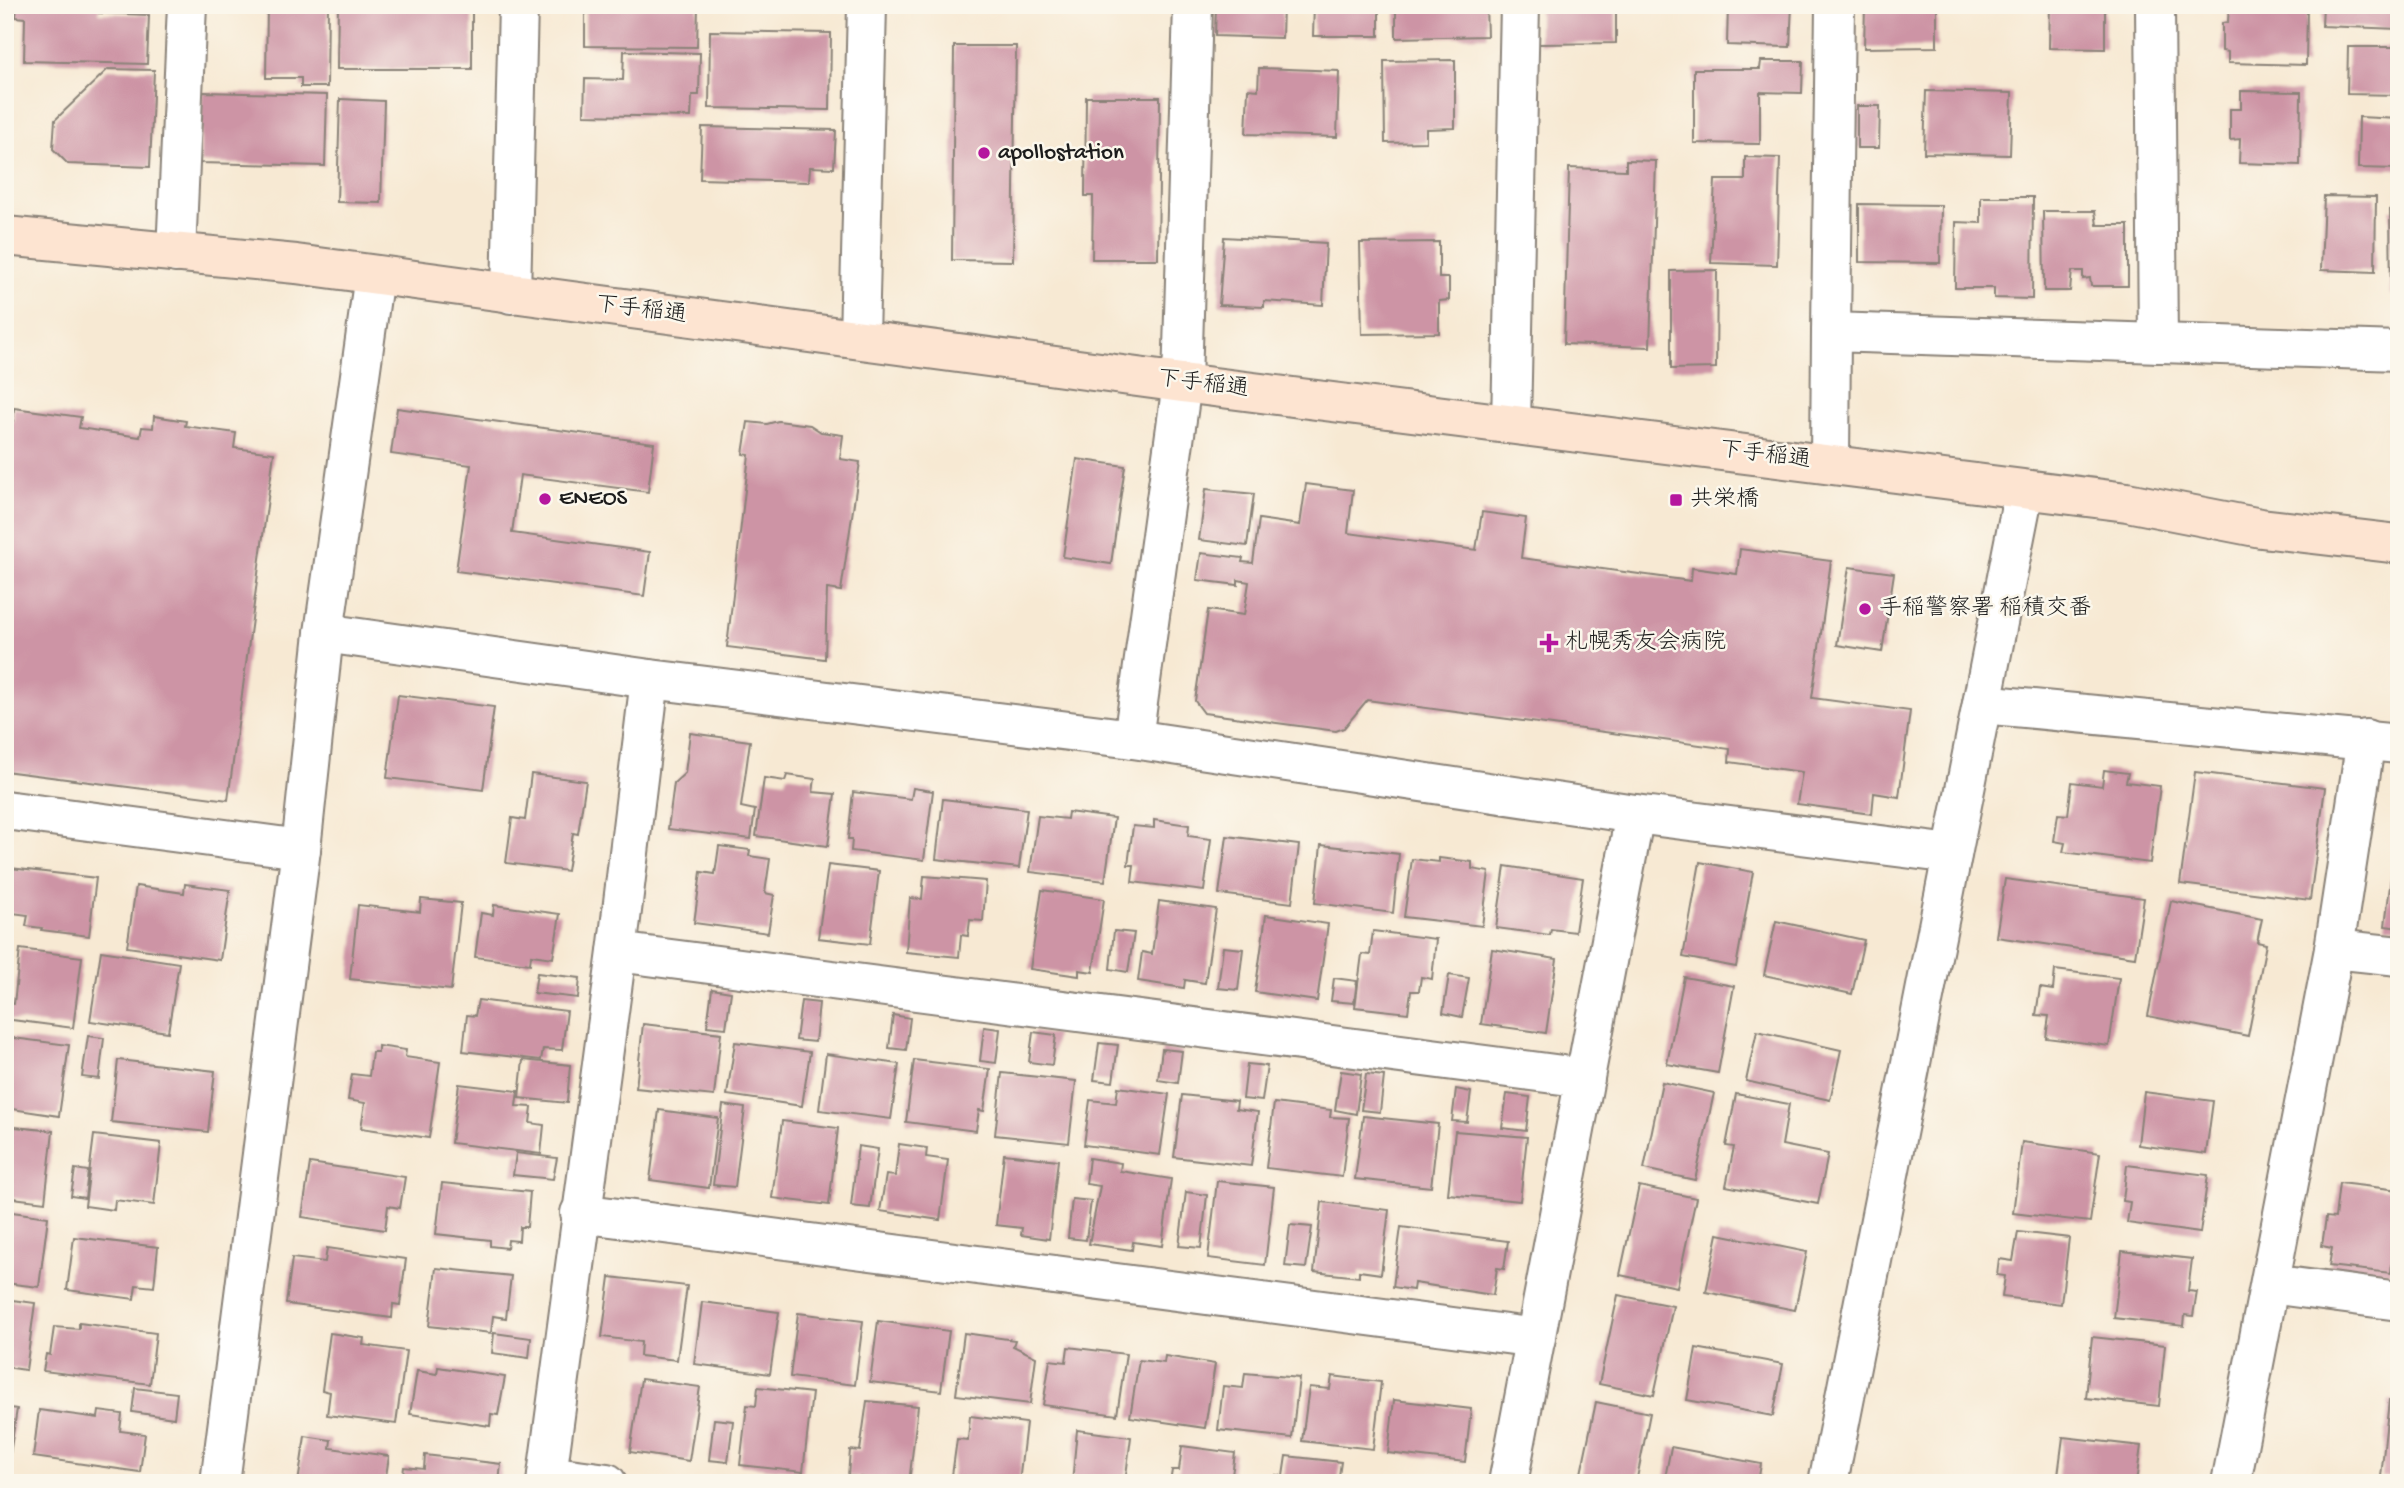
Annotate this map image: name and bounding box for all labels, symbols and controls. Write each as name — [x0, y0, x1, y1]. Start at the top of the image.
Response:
place label: apollostation — [998, 140, 1124, 167]
marker: apollostation — [976, 145, 992, 161]
street label: 下手稲通 — [594, 291, 688, 330]
street label: 下手稲通 — [1156, 365, 1250, 404]
street label: 下手稲通 — [1718, 436, 1812, 475]
place label: ENEOS — [559, 486, 628, 513]
place label: 共栄橋 — [1690, 486, 1759, 514]
marker: ENEOS — [537, 491, 553, 507]
marker: 共栄橋 — [1668, 492, 1684, 508]
place label: 手稲警察署 稲積交番 — [1879, 595, 2091, 623]
marker: 手稲警察署 稲積交番 — [1857, 601, 1873, 617]
place label: 札幌秀友会病院 — [1565, 628, 1726, 657]
marker: 札幌秀友会病院 — [1539, 633, 1559, 653]

